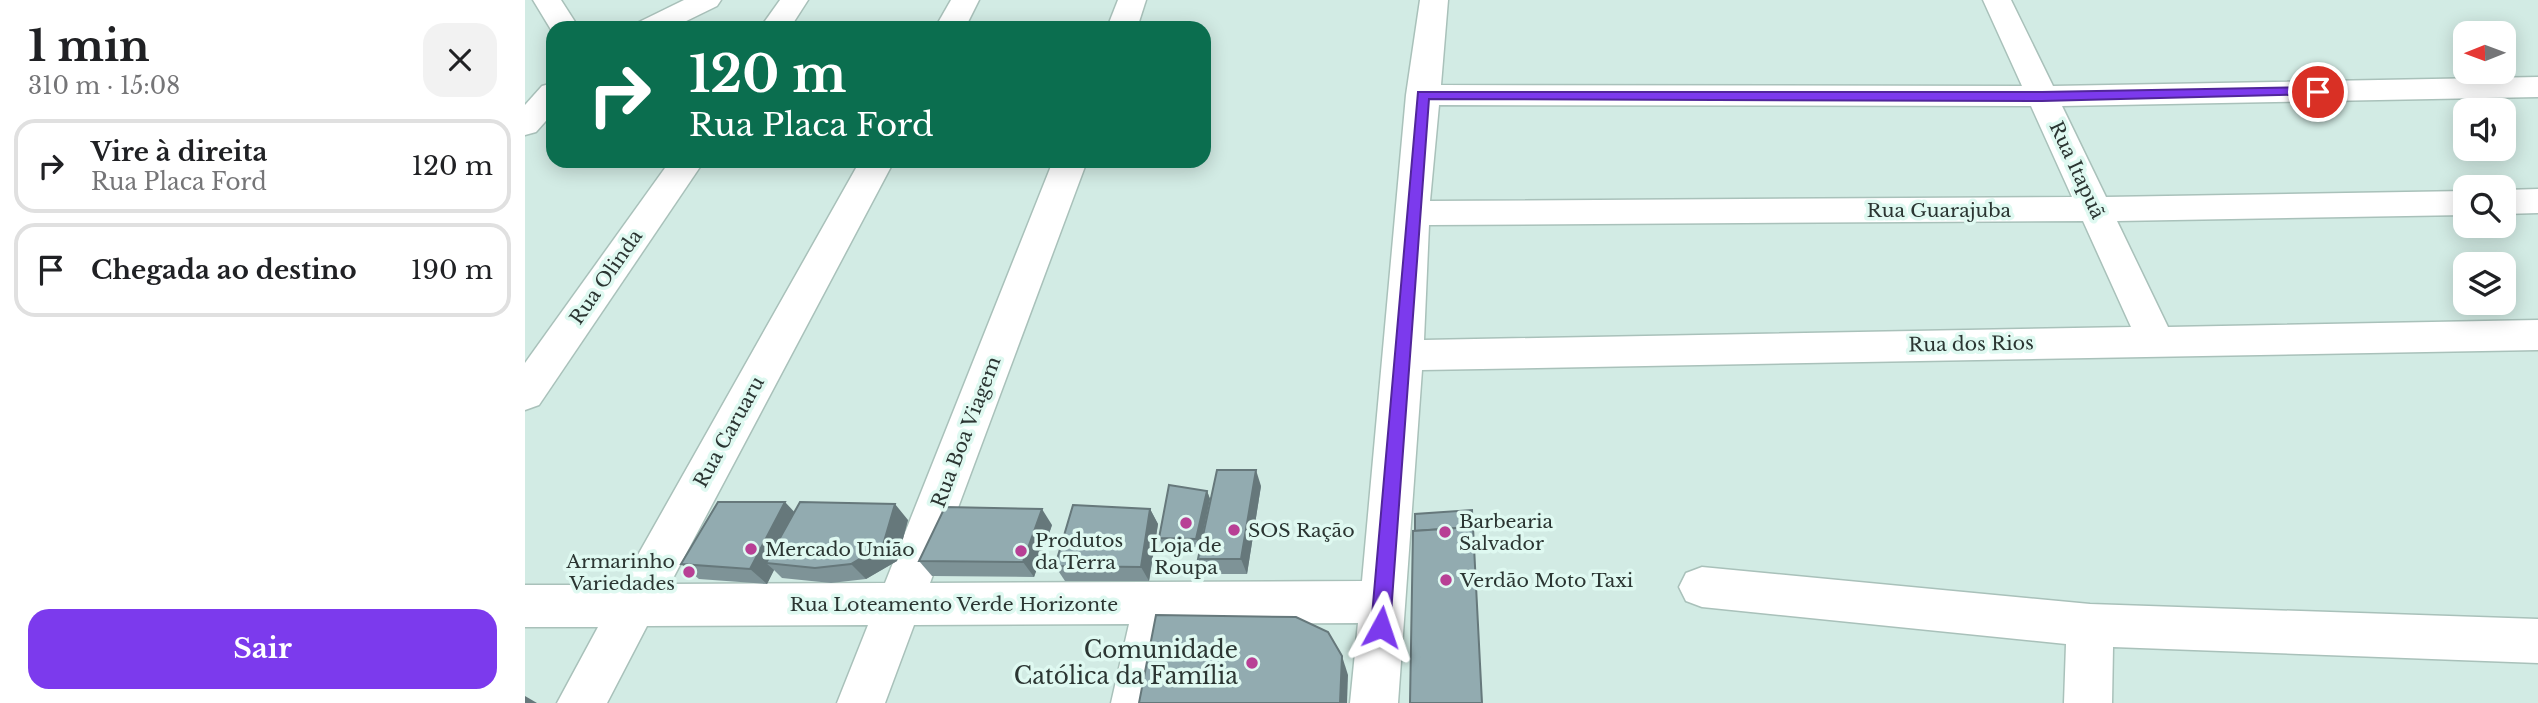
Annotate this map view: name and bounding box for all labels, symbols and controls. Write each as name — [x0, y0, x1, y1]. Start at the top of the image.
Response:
text: 1 min — [28, 20, 150, 72]
north arrow — [2453, 21, 2517, 84]
map controls — [2453, 21, 2516, 315]
button: close — [423, 23, 497, 97]
text: 120 m — [689, 44, 847, 105]
icon: right — [574, 49, 665, 140]
pin — [2288, 62, 2348, 122]
text: 310 m · 15:08 — [28, 72, 180, 100]
icon: arrive — [2299, 73, 2337, 111]
button: sound — [2453, 98, 2516, 161]
text: Rua Placa Ford — [689, 105, 934, 145]
street label: Rua Itapuã — [2044, 118, 2110, 223]
text: Vire à direita — [91, 136, 267, 168]
icon: right — [32, 147, 70, 185]
text: 120 m — [411, 150, 493, 182]
text: Rua Placa Ford — [91, 168, 267, 196]
button: search — [2453, 175, 2516, 238]
street label: Rua Guarajuba — [1867, 199, 2012, 222]
street label: Rua Olinda — [565, 225, 647, 329]
icon: arrive — [32, 251, 70, 289]
button: layers — [2453, 252, 2516, 315]
text: Chegada ao destino — [91, 254, 357, 286]
text: 190 m — [411, 254, 493, 286]
street label: Rua dos Rios — [1908, 331, 2034, 357]
street label: Rua Boa Viagem — [927, 353, 1005, 511]
street label: Rua Caruaru — [689, 372, 769, 492]
place label: Barbearia Salvador — [1459, 510, 1554, 555]
marker: Loja de Roupa — [1178, 515, 1194, 531]
place label: SOS Ração — [1248, 519, 1355, 542]
marker: SOS Ração — [1226, 522, 1242, 538]
marker: Barbearia Salvador — [1437, 524, 1453, 540]
place label: Produtos da Terra — [1035, 529, 1123, 574]
place label: Loja de Roupa — [1150, 534, 1222, 579]
place label: Mercado União — [765, 538, 915, 561]
marker: Mercado União — [743, 541, 759, 557]
marker: Produtos da Terra — [1013, 543, 1029, 559]
place label: Armarinho Variedades — [565, 550, 675, 595]
marker: Armarinho Variedades — [681, 564, 697, 580]
place label: Verdão Moto Taxi — [1459, 569, 1634, 592]
marker: Verdão Moto Taxi — [1438, 572, 1454, 588]
position arrow — [1344, 590, 1418, 664]
street label: Rua Loteamento Verde Horizonte — [790, 593, 1118, 616]
button: Sair — [28, 609, 497, 689]
place label: Comunidade Católica da Família — [1014, 636, 1238, 690]
marker: Comunidade Católica da Família — [1244, 655, 1260, 671]

